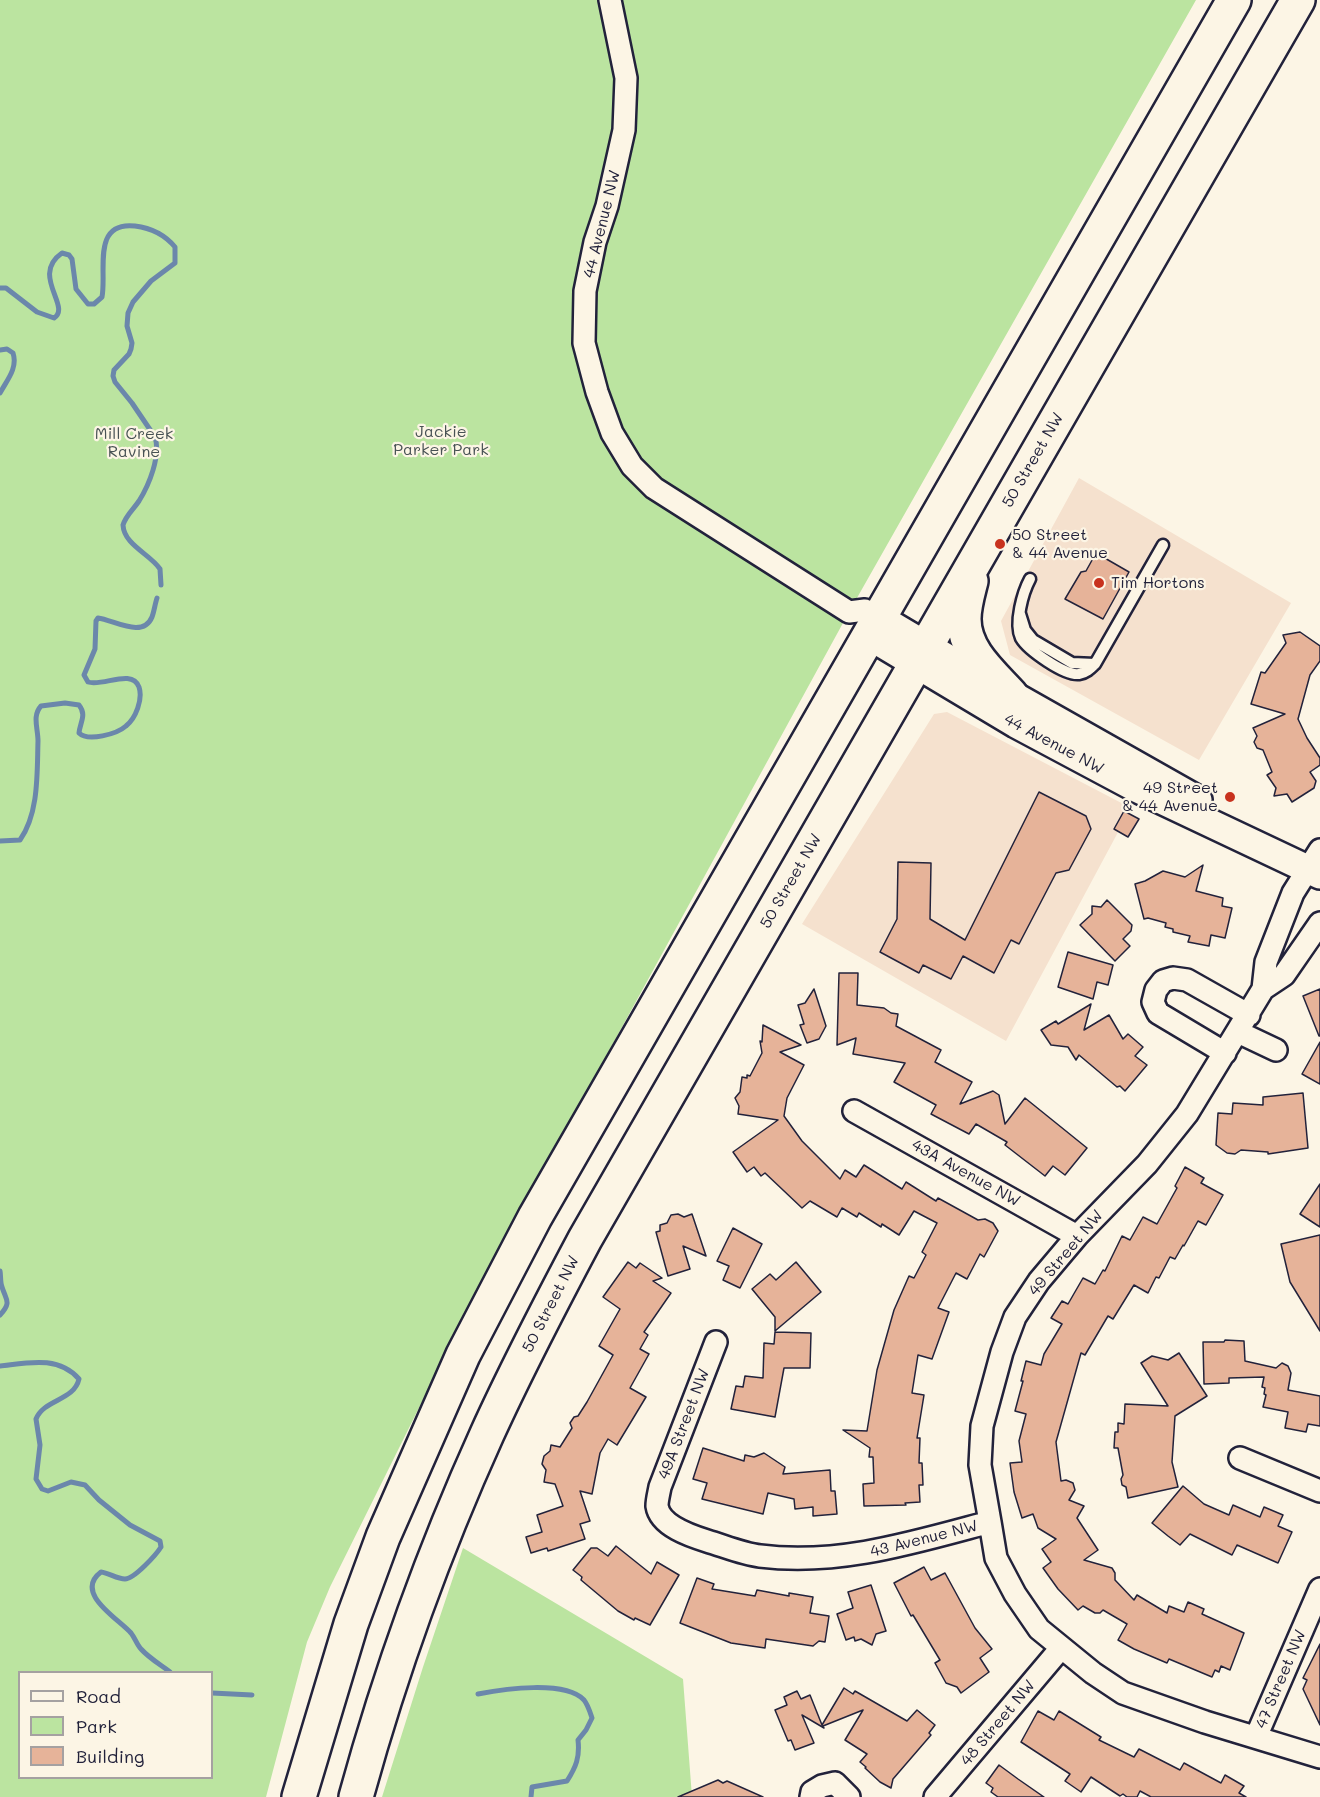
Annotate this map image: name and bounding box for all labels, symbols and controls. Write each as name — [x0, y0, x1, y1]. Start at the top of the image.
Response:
street label: 44 Avenue NW — [579, 168, 625, 280]
street label: 50 Street NW — [998, 409, 1068, 511]
park label: Jackie Parker Park — [393, 422, 489, 460]
park label: Mill Creek Ravine — [95, 424, 173, 462]
place label: 50 Street & 44 Avenue — [1012, 525, 1108, 563]
marker: 50 Street & 44 Avenue — [993, 537, 1007, 551]
place label: Tim Hortons — [1111, 573, 1205, 593]
marker: Tim Hortons — [1092, 576, 1106, 590]
street label: 44 Avenue NW — [1001, 710, 1107, 778]
place label: 49 Street & 44 Avenue — [1122, 778, 1218, 816]
marker: 49 Street & 44 Avenue — [1223, 790, 1237, 804]
street label: 50 Street NW — [756, 830, 826, 932]
street label: 43A Avenue NW — [908, 1135, 1024, 1211]
street label: 49 Street NW — [1025, 1206, 1107, 1300]
street label: 50 Street NW — [518, 1252, 584, 1356]
street label: 49A Street NW — [654, 1366, 714, 1482]
street label: 43 Avenue NW — [868, 1516, 980, 1562]
street label: 47 Street NW — [1252, 1627, 1310, 1731]
legend — [18, 1671, 213, 1779]
street label: 48 Street NW — [957, 1676, 1039, 1770]
text: Road — [76, 1684, 121, 1708]
text: Park — [76, 1714, 117, 1738]
text: Building — [76, 1744, 144, 1768]

